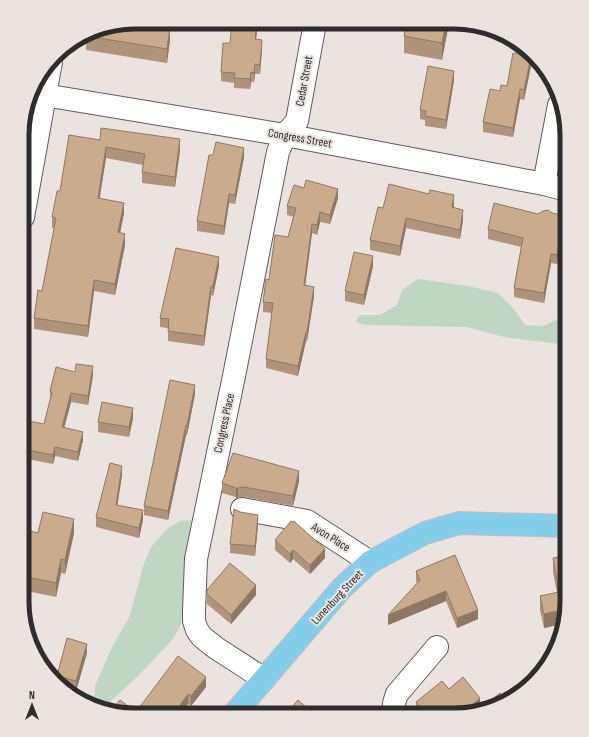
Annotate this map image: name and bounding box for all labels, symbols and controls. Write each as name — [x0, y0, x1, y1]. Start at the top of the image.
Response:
street label: Cedar Street — [293, 54, 316, 107]
street label: Congress Street — [267, 126, 333, 152]
street label: Congress Place — [211, 392, 238, 454]
street label: Avon Place — [308, 519, 353, 555]
street label: Lunenburg Street — [308, 566, 367, 628]
north arrow — [12, 685, 52, 725]
text: N — [29, 689, 35, 702]

